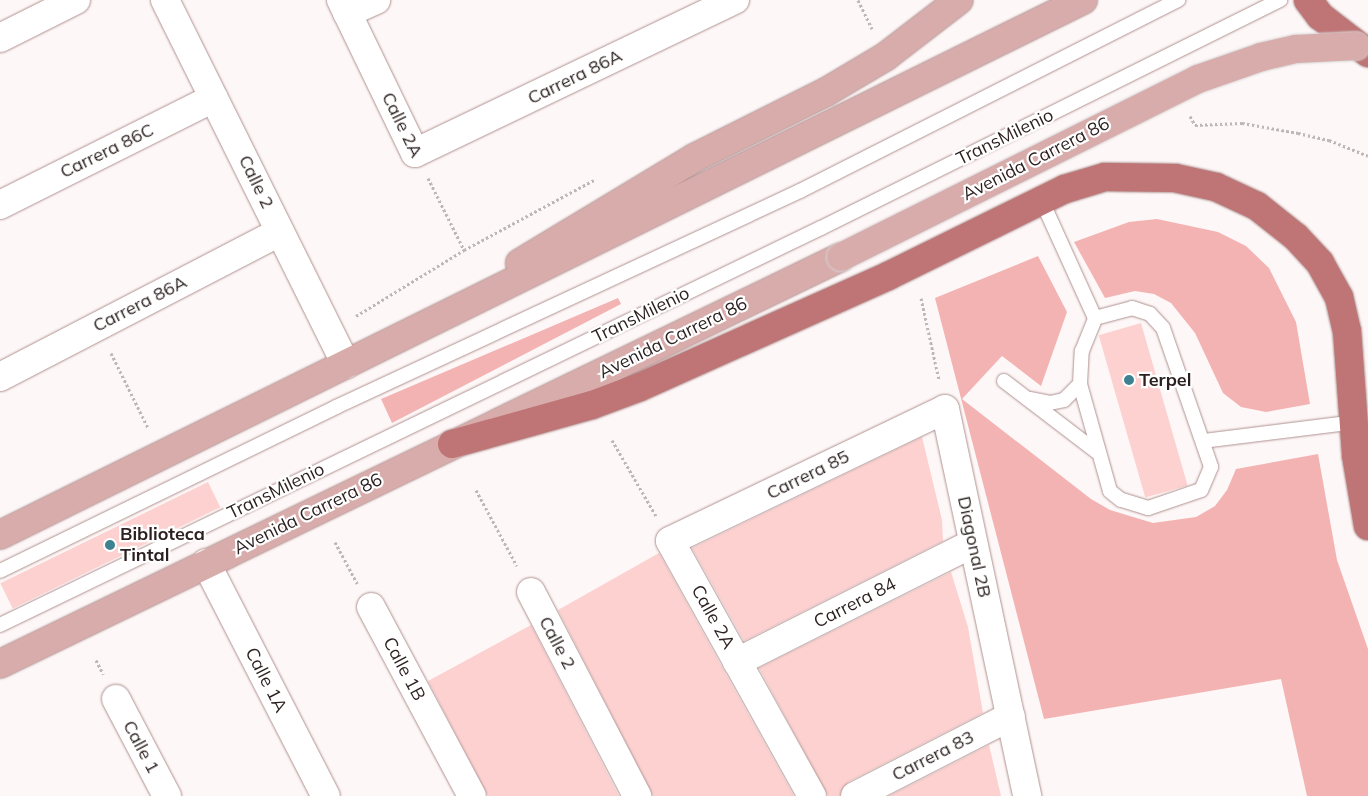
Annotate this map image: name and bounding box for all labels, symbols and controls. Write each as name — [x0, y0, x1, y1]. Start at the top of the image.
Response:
street label: Carrera 86A — [524, 45, 626, 109]
street label: Calle 2A — [377, 89, 427, 161]
street label: TransMilenio — [953, 104, 1057, 170]
street label: Avenida Carrera 86 — [959, 113, 1113, 205]
street label: Carrera 86C — [57, 119, 157, 183]
street label: Calle 2 — [234, 152, 278, 212]
street label: Carrera 86A — [90, 271, 190, 337]
street label: TransMilenio — [589, 282, 693, 348]
street label: Avenida Carrera 86 — [595, 293, 751, 383]
place label: Terpel — [1139, 369, 1191, 391]
marker: Terpel — [1123, 374, 1135, 386]
street label: Carrera 85 — [763, 446, 853, 504]
street label: TransMilenio — [224, 458, 328, 524]
street label: Avenida Carrera 86 — [230, 469, 386, 559]
street label: Diagonal 2B — [953, 494, 995, 600]
place label: Biblioteca Tintal — [120, 524, 205, 566]
marker: Biblioteca Tintal — [104, 539, 116, 551]
street label: Carrera 84 — [810, 573, 900, 633]
street label: Calle 2A — [687, 581, 739, 653]
street label: Calle 2 — [534, 613, 580, 673]
street label: Calle 1B — [378, 634, 430, 704]
street label: Calle 1A — [241, 644, 291, 716]
street label: Calle 1 — [118, 717, 164, 777]
street label: Carrera 83 — [888, 726, 978, 786]

